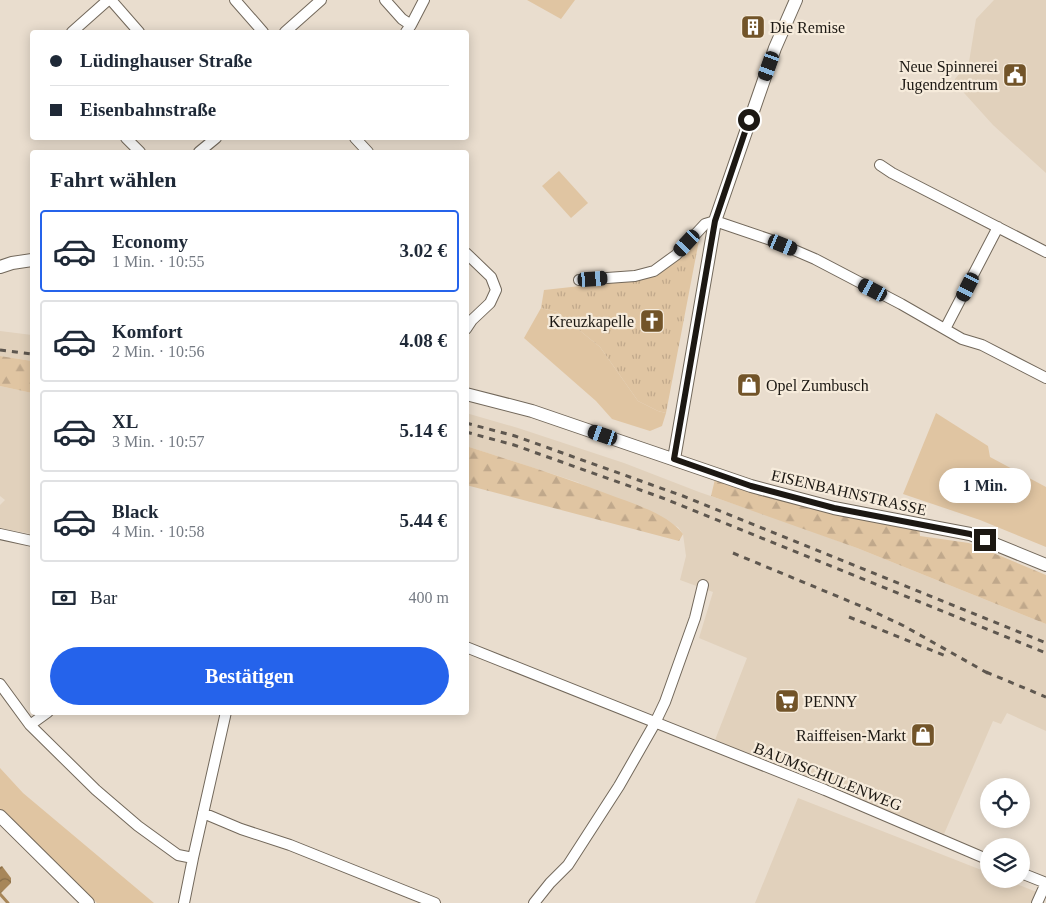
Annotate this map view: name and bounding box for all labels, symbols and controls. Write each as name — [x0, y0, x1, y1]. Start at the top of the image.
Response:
building icon: Die Remise — [740, 14, 766, 40]
place label: Die Remise — [770, 19, 845, 36]
car — [756, 49, 781, 83]
text: Lüdinghauser Straße — [80, 50, 252, 71]
place label: Neue Spinnerei Jugendzentrum — [899, 58, 999, 94]
public building icon: Neue Spinnerei Jugendzentrum — [1002, 62, 1028, 88]
text: Eisenbahnstraße — [80, 99, 216, 120]
route start — [738, 109, 760, 131]
text: Fahrt wählen — [50, 167, 177, 192]
car — [671, 227, 702, 259]
icon: car — [52, 229, 97, 274]
text: Economy — [112, 231, 188, 252]
car — [766, 232, 799, 258]
text: 3.02 € — [400, 240, 447, 261]
text: 1 Min. · 10:55 — [112, 253, 204, 270]
car — [577, 270, 608, 288]
car — [954, 270, 981, 304]
car — [856, 276, 889, 304]
church icon: Kreuzkapelle — [639, 308, 665, 334]
place label: Kreuzkapelle — [549, 313, 634, 331]
icon: car — [52, 319, 97, 364]
text: Komfort — [112, 321, 183, 342]
text: 4.08 € — [400, 330, 447, 351]
text: 2 Min. · 10:56 — [112, 343, 204, 360]
shop icon: Opel Zumbusch — [736, 372, 762, 398]
place label: Opel Zumbusch — [766, 377, 869, 395]
icon: car — [52, 409, 97, 454]
text: XL — [112, 411, 138, 432]
text: 5.14 € — [400, 420, 447, 441]
car — [586, 423, 619, 447]
text: 3 Min. · 10:57 — [112, 433, 204, 450]
street label: EISENBAHNSTRASSE — [769, 466, 928, 519]
callout: 1 Min. — [939, 468, 1031, 502]
text: 1 Min. — [963, 477, 1007, 494]
icon: car — [52, 499, 97, 544]
text: Black — [112, 501, 158, 522]
text: 5.44 € — [400, 510, 447, 531]
text: 4 Min. · 10:58 — [112, 523, 204, 540]
route end — [974, 529, 996, 551]
icon: cash — [50, 584, 78, 612]
text: Bar — [90, 587, 117, 608]
text: 400 m — [409, 589, 449, 606]
button: Bestätigen — [50, 647, 449, 705]
supermarket icon: PENNY — [774, 688, 800, 714]
place label: PENNY — [804, 693, 858, 710]
shop icon: Raiffeisen-Markt — [910, 722, 936, 748]
place label: Raiffeisen-Markt — [796, 727, 907, 744]
street label: BAUMSCHULENWEG — [751, 739, 905, 814]
map controls — [980, 778, 1030, 888]
button: locate — [980, 778, 1030, 828]
button: layers — [980, 838, 1030, 888]

